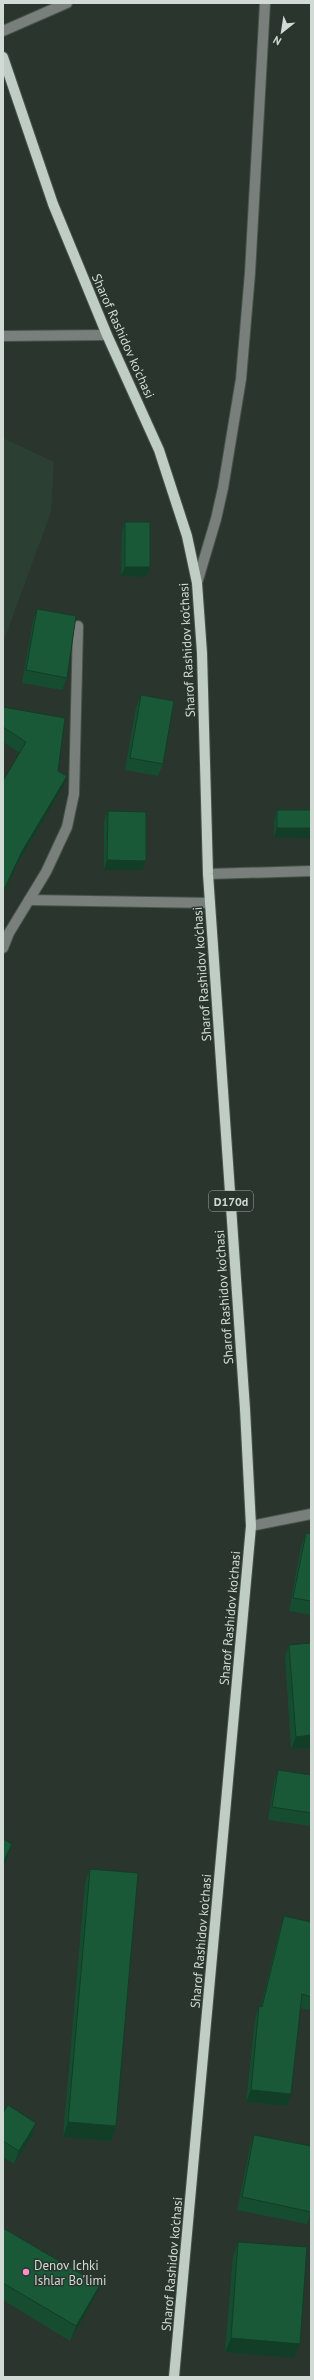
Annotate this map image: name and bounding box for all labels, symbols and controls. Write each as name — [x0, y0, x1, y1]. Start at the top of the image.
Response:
north arrow — [262, 12, 302, 52]
text: N — [270, 33, 284, 49]
street label: Sharof Rashidov ko'chasi — [88, 271, 158, 401]
street label: Sharof Rashidov ko'chasi — [175, 582, 199, 718]
street label: Sharof Rashidov ko'chasi — [189, 906, 215, 1042]
road number: D170d — [209, 1191, 253, 1211]
street label: Sharof Rashidov ko'chasi — [211, 1229, 237, 1365]
street label: Sharof Rashidov ko'chasi — [216, 1550, 244, 1686]
street label: Sharof Rashidov ko'chasi — [187, 1873, 215, 2009]
street label: Sharof Rashidov ko'chasi — [158, 2196, 186, 2332]
place label: Denov Ichki Ishlar Bo'limi — [34, 2257, 107, 2289]
marker: Denov Ichki Ishlar Bo'limi — [21, 2267, 31, 2277]

